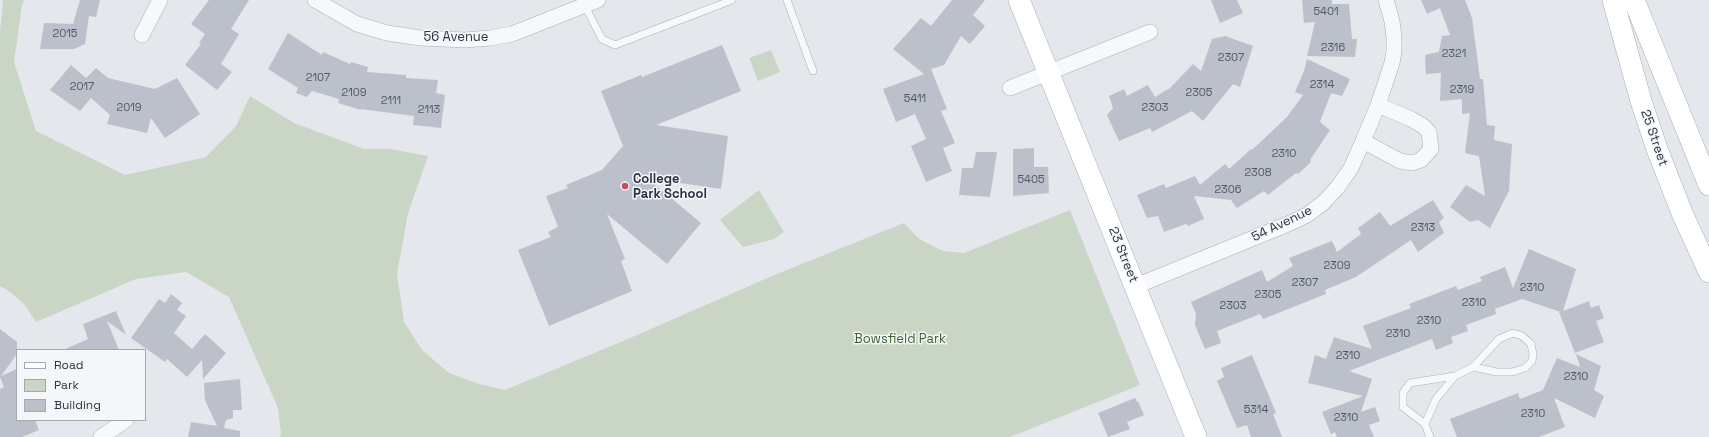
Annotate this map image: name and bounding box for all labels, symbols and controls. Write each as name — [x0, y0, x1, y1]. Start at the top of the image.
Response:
house number: 5401 — [1313, 5, 1339, 19]
house number: 2015 — [53, 27, 77, 41]
street label: 56 Avenue — [424, 29, 488, 45]
house number: 2316 — [1321, 41, 1345, 55]
house number: 2321 — [1442, 47, 1466, 61]
house number: 2307 — [1218, 51, 1244, 65]
house number: 2107 — [306, 71, 330, 85]
house number: 2314 — [1310, 78, 1334, 92]
house number: 2017 — [70, 80, 94, 94]
house number: 2319 — [1450, 83, 1474, 97]
house number: 2109 — [341, 86, 367, 100]
house number: 2305 — [1186, 86, 1212, 100]
house number: 5411 — [904, 92, 926, 106]
house number: 2111 — [381, 94, 401, 108]
house number: 2019 — [116, 101, 142, 115]
house number: 2303 — [1142, 101, 1168, 115]
house number: 2113 — [418, 103, 440, 117]
street label: 25 Street — [1637, 108, 1671, 168]
house number: 2310 — [1272, 147, 1296, 161]
house number: 2308 — [1244, 166, 1272, 180]
place label: College Park School — [633, 171, 707, 202]
house number: 5405 — [1017, 173, 1045, 187]
marker: College Park School — [620, 181, 630, 191]
house number: 2306 — [1214, 183, 1242, 197]
street label: 54 Avenue — [1249, 203, 1315, 245]
house number: 2313 — [1411, 221, 1435, 235]
street label: 23 Street — [1105, 225, 1141, 285]
house number: 2309 — [1323, 259, 1351, 273]
house number: 2307 — [1292, 276, 1318, 290]
house number: 2310 — [1520, 281, 1544, 295]
house number: 2305 — [1255, 288, 1281, 302]
house number: 2310 — [1462, 296, 1486, 310]
house number: 2303 — [1220, 299, 1246, 313]
house number: 2310 — [1417, 314, 1441, 328]
house number: 2310 — [1386, 327, 1410, 341]
park label: Bowsfield Park — [854, 331, 946, 347]
legend — [16, 349, 146, 421]
house number: 2310 — [1336, 349, 1360, 363]
text: Road — [54, 357, 83, 373]
house number: 2310 — [1564, 370, 1588, 384]
text: Park — [54, 377, 79, 393]
text: Building — [54, 397, 101, 413]
house number: 5314 — [1244, 403, 1268, 417]
house number: 2310 — [1521, 407, 1545, 421]
house number: 2310 — [1334, 411, 1358, 425]

